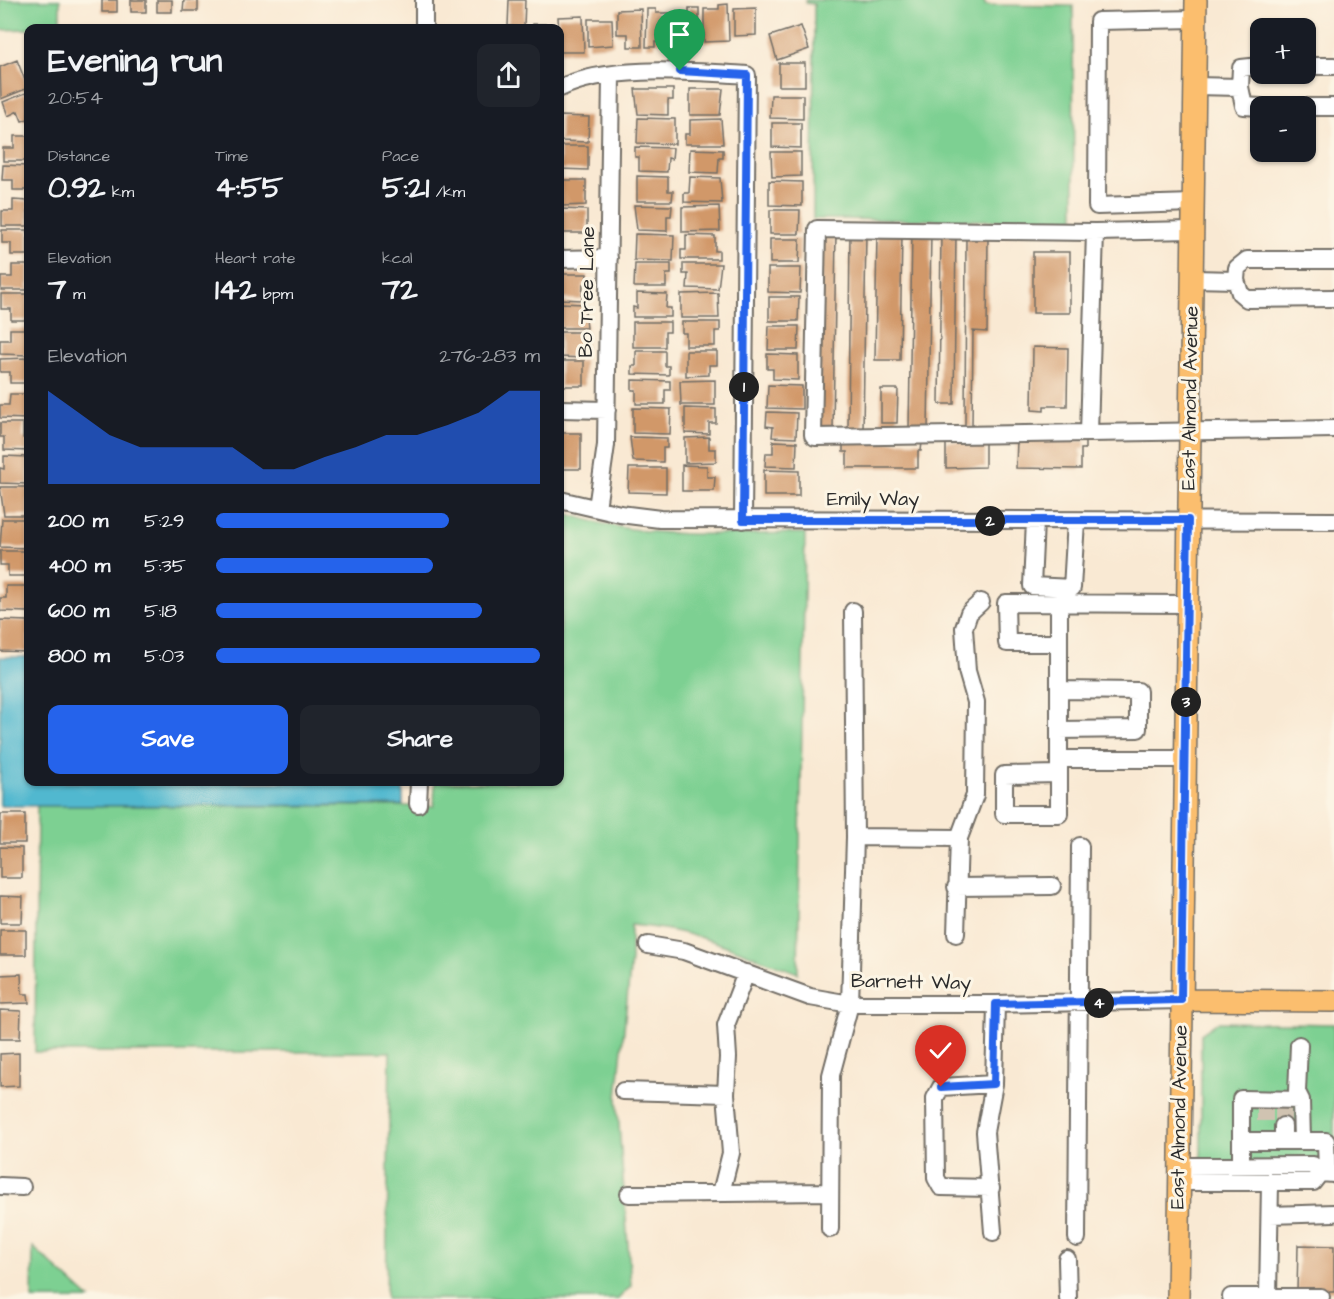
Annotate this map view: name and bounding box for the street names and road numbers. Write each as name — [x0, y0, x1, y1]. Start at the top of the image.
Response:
street label: Bo Tree Lane — [572, 226, 602, 358]
street label: East Almond Avenue — [1174, 306, 1206, 490]
street label: Emily Way — [827, 485, 919, 514]
street label: Barnett Way — [851, 967, 971, 998]
street label: East Almond Avenue — [1163, 1025, 1195, 1209]

